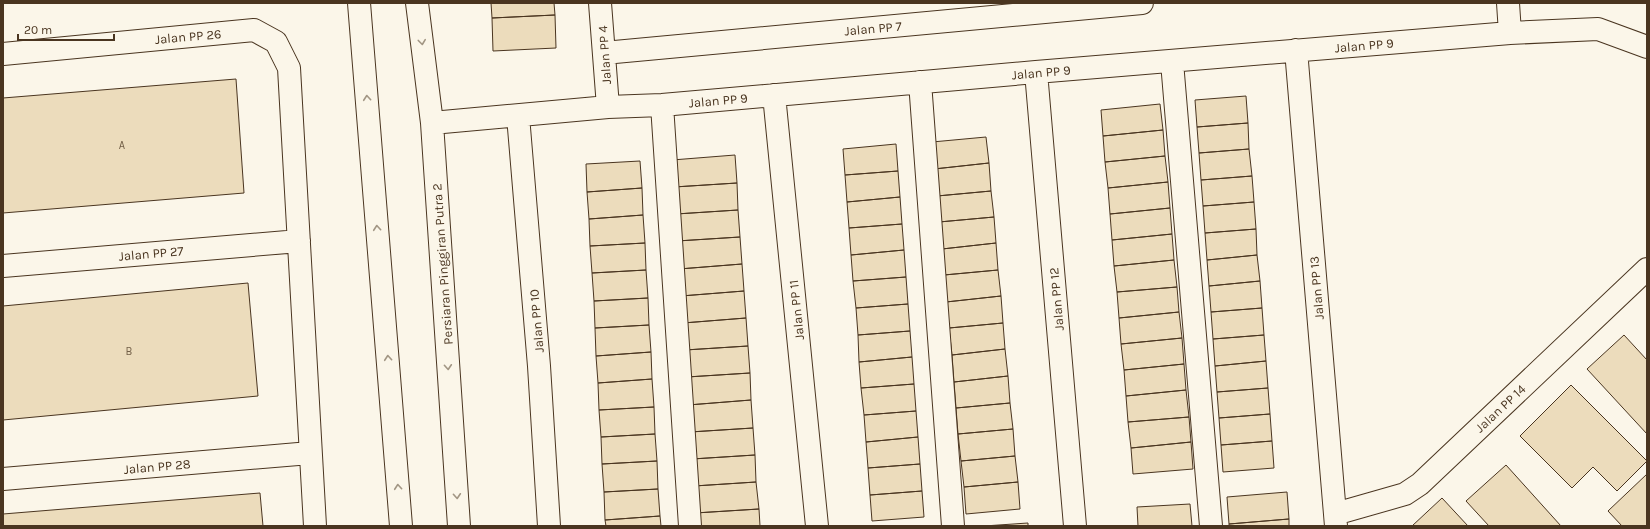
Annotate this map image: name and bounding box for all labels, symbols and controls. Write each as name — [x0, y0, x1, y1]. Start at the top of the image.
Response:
scale bar — [18, 16, 114, 42]
street label: Jalan PP 7 — [844, 19, 902, 38]
text: 20 m — [24, 23, 52, 37]
street label: Jalan PP 4 — [595, 25, 614, 85]
street label: Jalan PP 26 — [154, 26, 222, 47]
street label: Jalan PP 9 — [1334, 35, 1394, 56]
one-way arrow — [417, 39, 426, 45]
street label: Jalan PP 9 — [1011, 62, 1071, 83]
street label: Jalan PP 9 — [688, 90, 748, 111]
one-way arrow — [362, 95, 371, 101]
house number: A — [119, 139, 126, 152]
street label: Persiaran Pinggiran Putra 2 — [429, 183, 456, 345]
one-way arrow — [373, 225, 382, 231]
street label: Jalan PP 27 — [118, 243, 184, 264]
street label: Jalan PP 13 — [1306, 256, 1327, 320]
street label: Jalan PP 12 — [1046, 267, 1067, 331]
street label: Jalan PP 11 — [786, 279, 807, 341]
street label: Jalan PP 10 — [526, 288, 547, 353]
house number: B — [126, 345, 133, 358]
one-way arrow — [383, 355, 392, 361]
one-way arrow — [444, 364, 453, 370]
street label: Jalan PP 14 — [1472, 381, 1529, 435]
street label: Jalan PP 28 — [123, 456, 191, 477]
one-way arrow — [394, 484, 403, 490]
one-way arrow — [453, 493, 461, 499]

